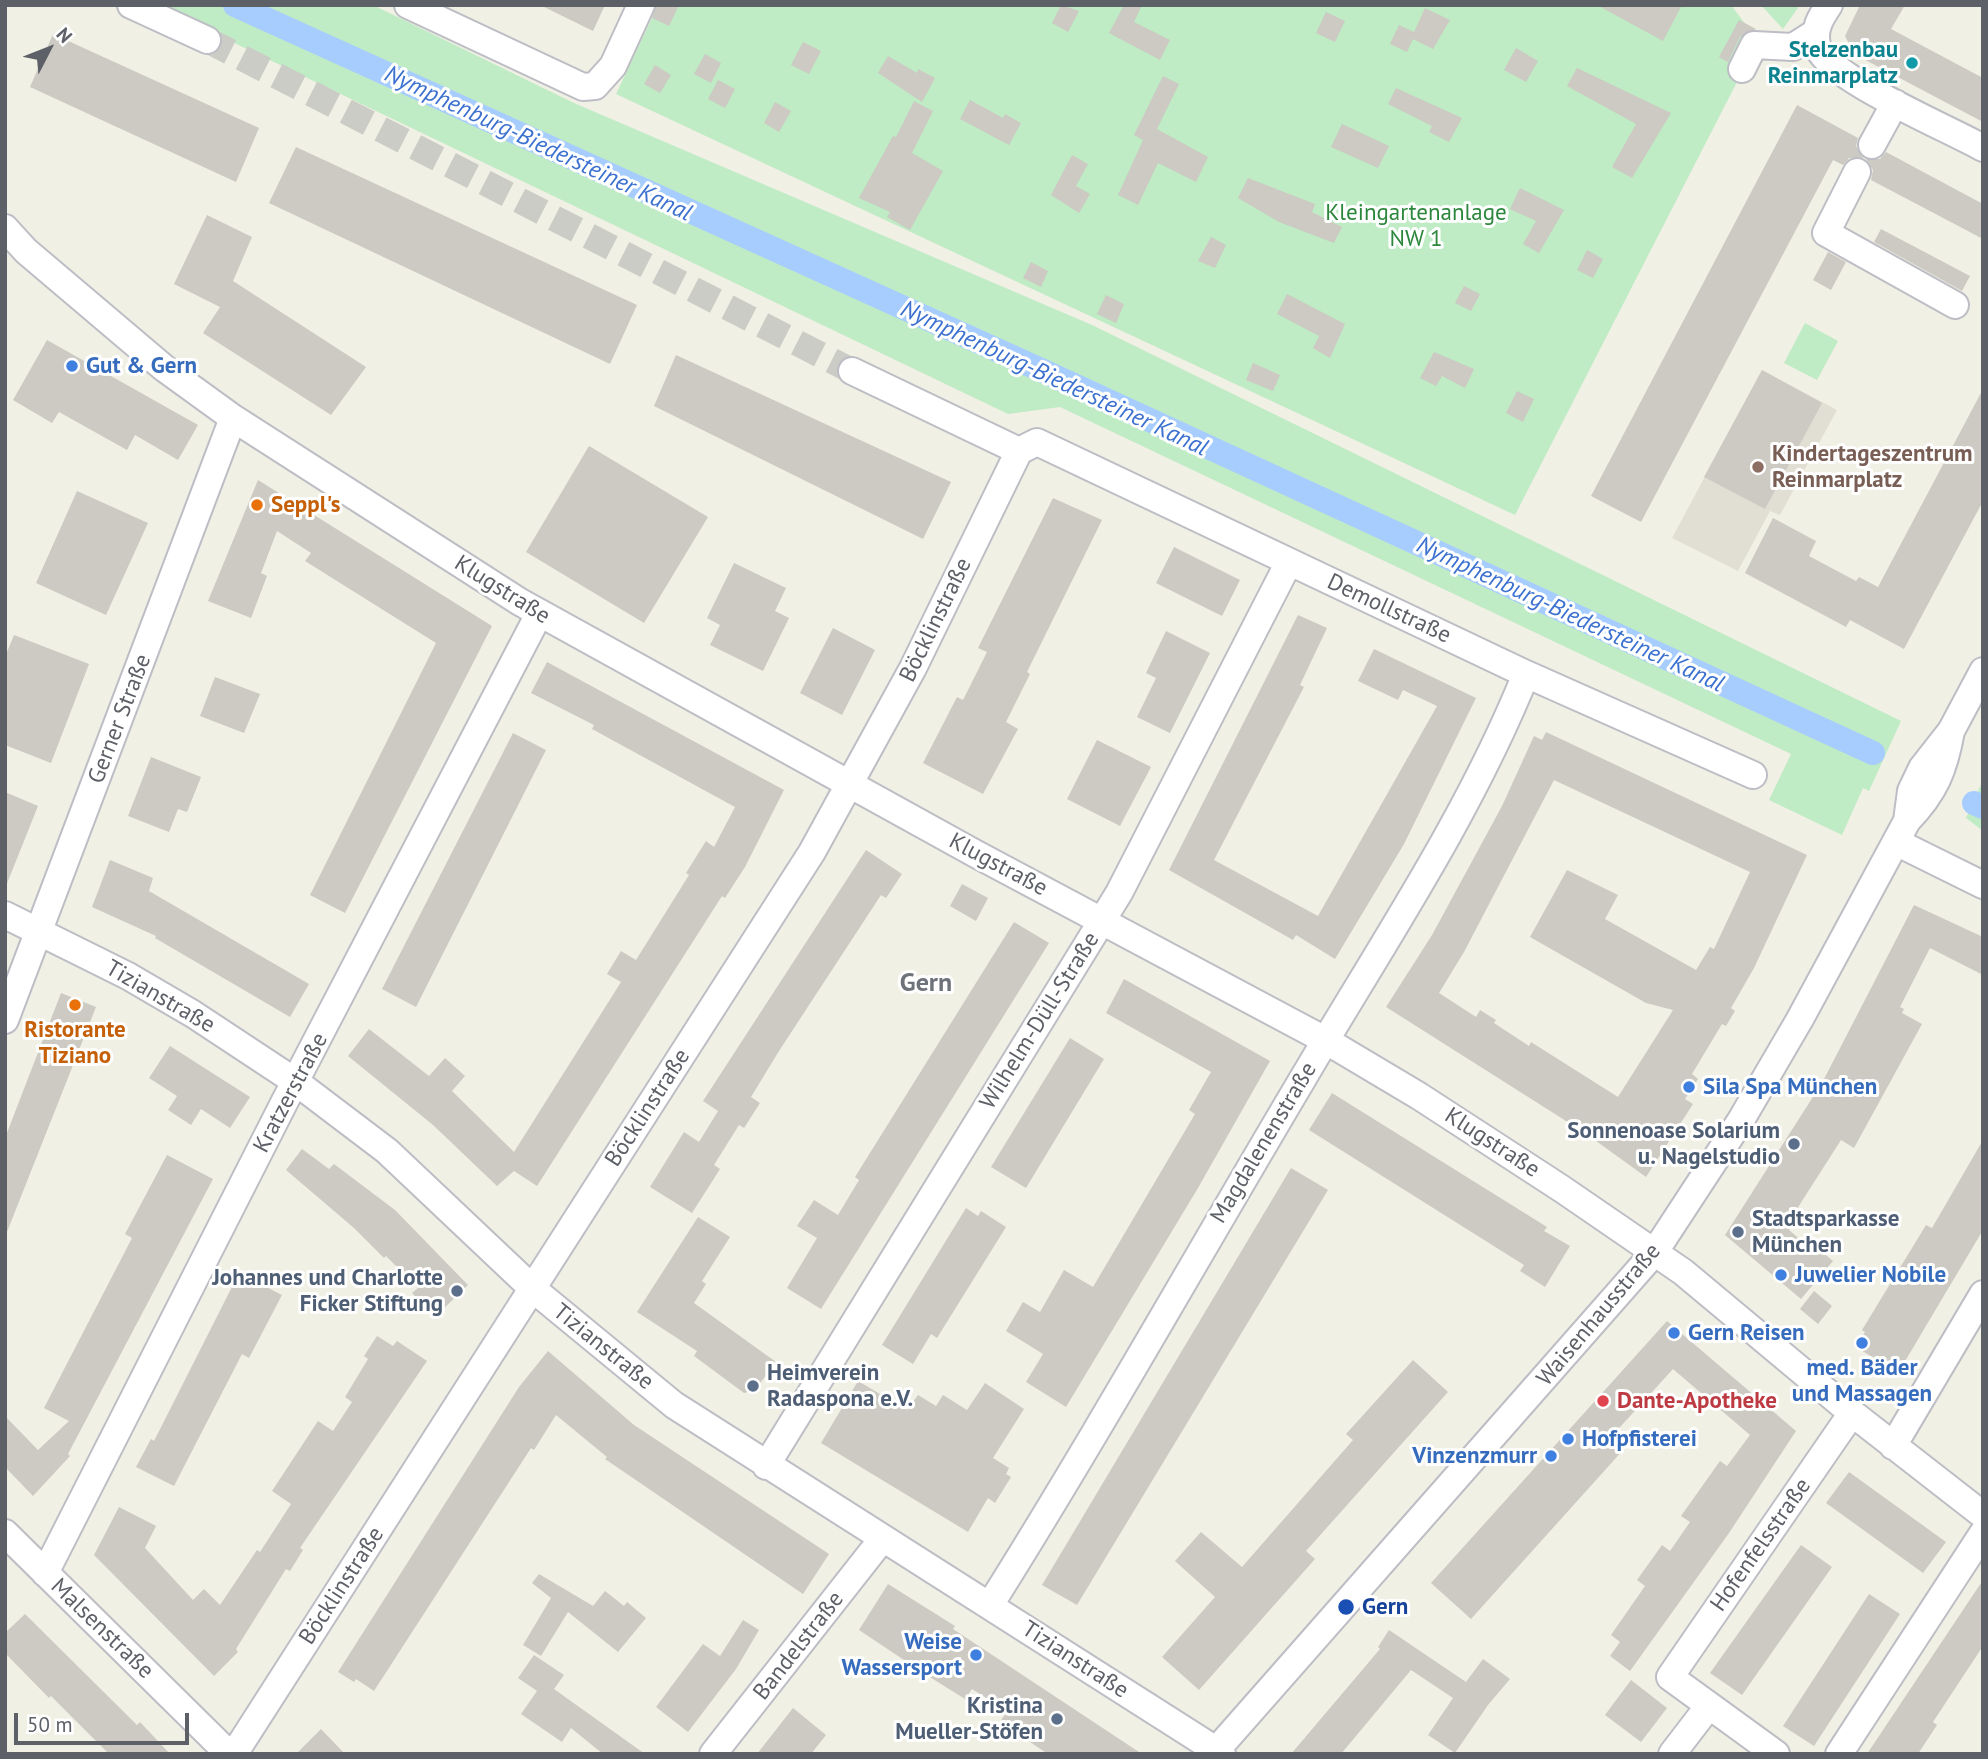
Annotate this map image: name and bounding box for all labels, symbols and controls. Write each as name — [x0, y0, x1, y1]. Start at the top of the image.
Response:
north arrow — [14, 14, 84, 84]
text: N — [52, 22, 78, 48]
place label: Stelzenbau Reinmarplatz — [1768, 36, 1898, 90]
marker: Stelzenbau Reinmarplatz — [1904, 55, 1920, 71]
water label: Nymphenburg-Biedersteiner Kanal — [380, 60, 696, 228]
park label: Kleingartenanlage NW 1 — [1325, 199, 1507, 253]
water label: Nymphenburg-Biedersteiner Kanal — [896, 295, 1212, 463]
place label: Gut & Gern — [86, 352, 197, 380]
marker: Gut & Gern — [64, 358, 80, 374]
place label: Kindertageszentrum Reinmarplatz — [1772, 440, 1973, 494]
marker: Kindertageszentrum Reinmarplatz — [1750, 459, 1766, 475]
place label: Seppl's — [271, 491, 340, 519]
marker: Seppl's — [249, 497, 265, 513]
water label: Nymphenburg-Biedersteiner Kanal — [1412, 531, 1728, 699]
street label: Klugstraße — [449, 550, 555, 630]
street label: Böcklinstraße — [894, 553, 978, 687]
street label: Demollstraße — [1323, 568, 1455, 650]
street label: Gerner Straße — [83, 650, 157, 788]
street label: Klugstraße — [944, 828, 1052, 902]
street label: Wilhelm-Düll-Straße — [974, 927, 1106, 1115]
street label: Tizianstraße — [101, 955, 219, 1039]
district label: Gern — [900, 968, 952, 1000]
marker: Ristorante Tiziano — [67, 997, 83, 1013]
place label: Ristorante Tiziano — [24, 1016, 126, 1070]
street label: Kratzerstraße — [248, 1028, 334, 1158]
street label: Böcklinstraße — [600, 1044, 696, 1172]
street label: Magdalenenstraße — [1205, 1057, 1323, 1229]
place label: Sila Spa München — [1703, 1073, 1877, 1101]
marker: Sila Spa München — [1681, 1079, 1697, 1095]
street label: Klugstraße — [1439, 1102, 1545, 1184]
place label: Sonnenoase Solarium u. Nagelstudio — [1567, 1117, 1780, 1171]
marker: Sonnenoase Solarium u. Nagelstudio — [1786, 1136, 1802, 1152]
place label: Stadtsparkasse München — [1752, 1205, 1899, 1259]
marker: Stadtsparkasse München — [1730, 1224, 1746, 1240]
street label: Waisenhausstraße — [1531, 1238, 1667, 1392]
place label: Juwelier Nobile — [1795, 1261, 1946, 1289]
place label: Johannes und Charlotte Ficker Stiftung — [212, 1264, 443, 1318]
marker: Juwelier Nobile — [1773, 1267, 1789, 1283]
marker: Johannes und Charlotte Ficker Stiftung — [449, 1283, 465, 1299]
street label: Tizianstraße — [547, 1298, 659, 1396]
place label: Gern Reisen — [1688, 1319, 1805, 1347]
marker: Gern Reisen — [1666, 1325, 1682, 1341]
marker: med. Bäder und Massagen — [1854, 1335, 1870, 1351]
place label: med. Bäder und Massagen — [1792, 1354, 1932, 1408]
place label: Heimverein Radaspona e.V. — [767, 1359, 913, 1413]
marker: Heimverein Radaspona e.V. — [745, 1378, 761, 1394]
place label: Dante-Apotheke — [1617, 1387, 1777, 1415]
marker: Dante-Apotheke — [1595, 1393, 1611, 1409]
place label: Hofpfisterei — [1582, 1425, 1697, 1453]
marker: Hofpfisterei — [1560, 1431, 1576, 1447]
place label: Vinzenzmurr — [1412, 1442, 1537, 1470]
marker: Vinzenzmurr — [1543, 1448, 1559, 1464]
street label: Hofenfelsstraße — [1705, 1473, 1817, 1617]
street label: Böcklinstraße — [294, 1522, 390, 1650]
street label: Malsenstraße — [45, 1573, 159, 1685]
street label: Bandelstraße — [748, 1586, 850, 1706]
place label: Gern — [1362, 1593, 1408, 1621]
marker: Gern — [1336, 1597, 1356, 1617]
street label: Tizianstraße — [1017, 1615, 1133, 1705]
place label: Weise Wassersport — [841, 1628, 962, 1682]
marker: Weise Wassersport — [968, 1647, 984, 1663]
place label: Kristina Mueller-Stöfen — [895, 1692, 1043, 1746]
scale bar — [18, 1700, 192, 1744]
text: 50 m — [27, 1711, 73, 1738]
marker: Kristina Mueller-Stöfen — [1049, 1711, 1065, 1727]

